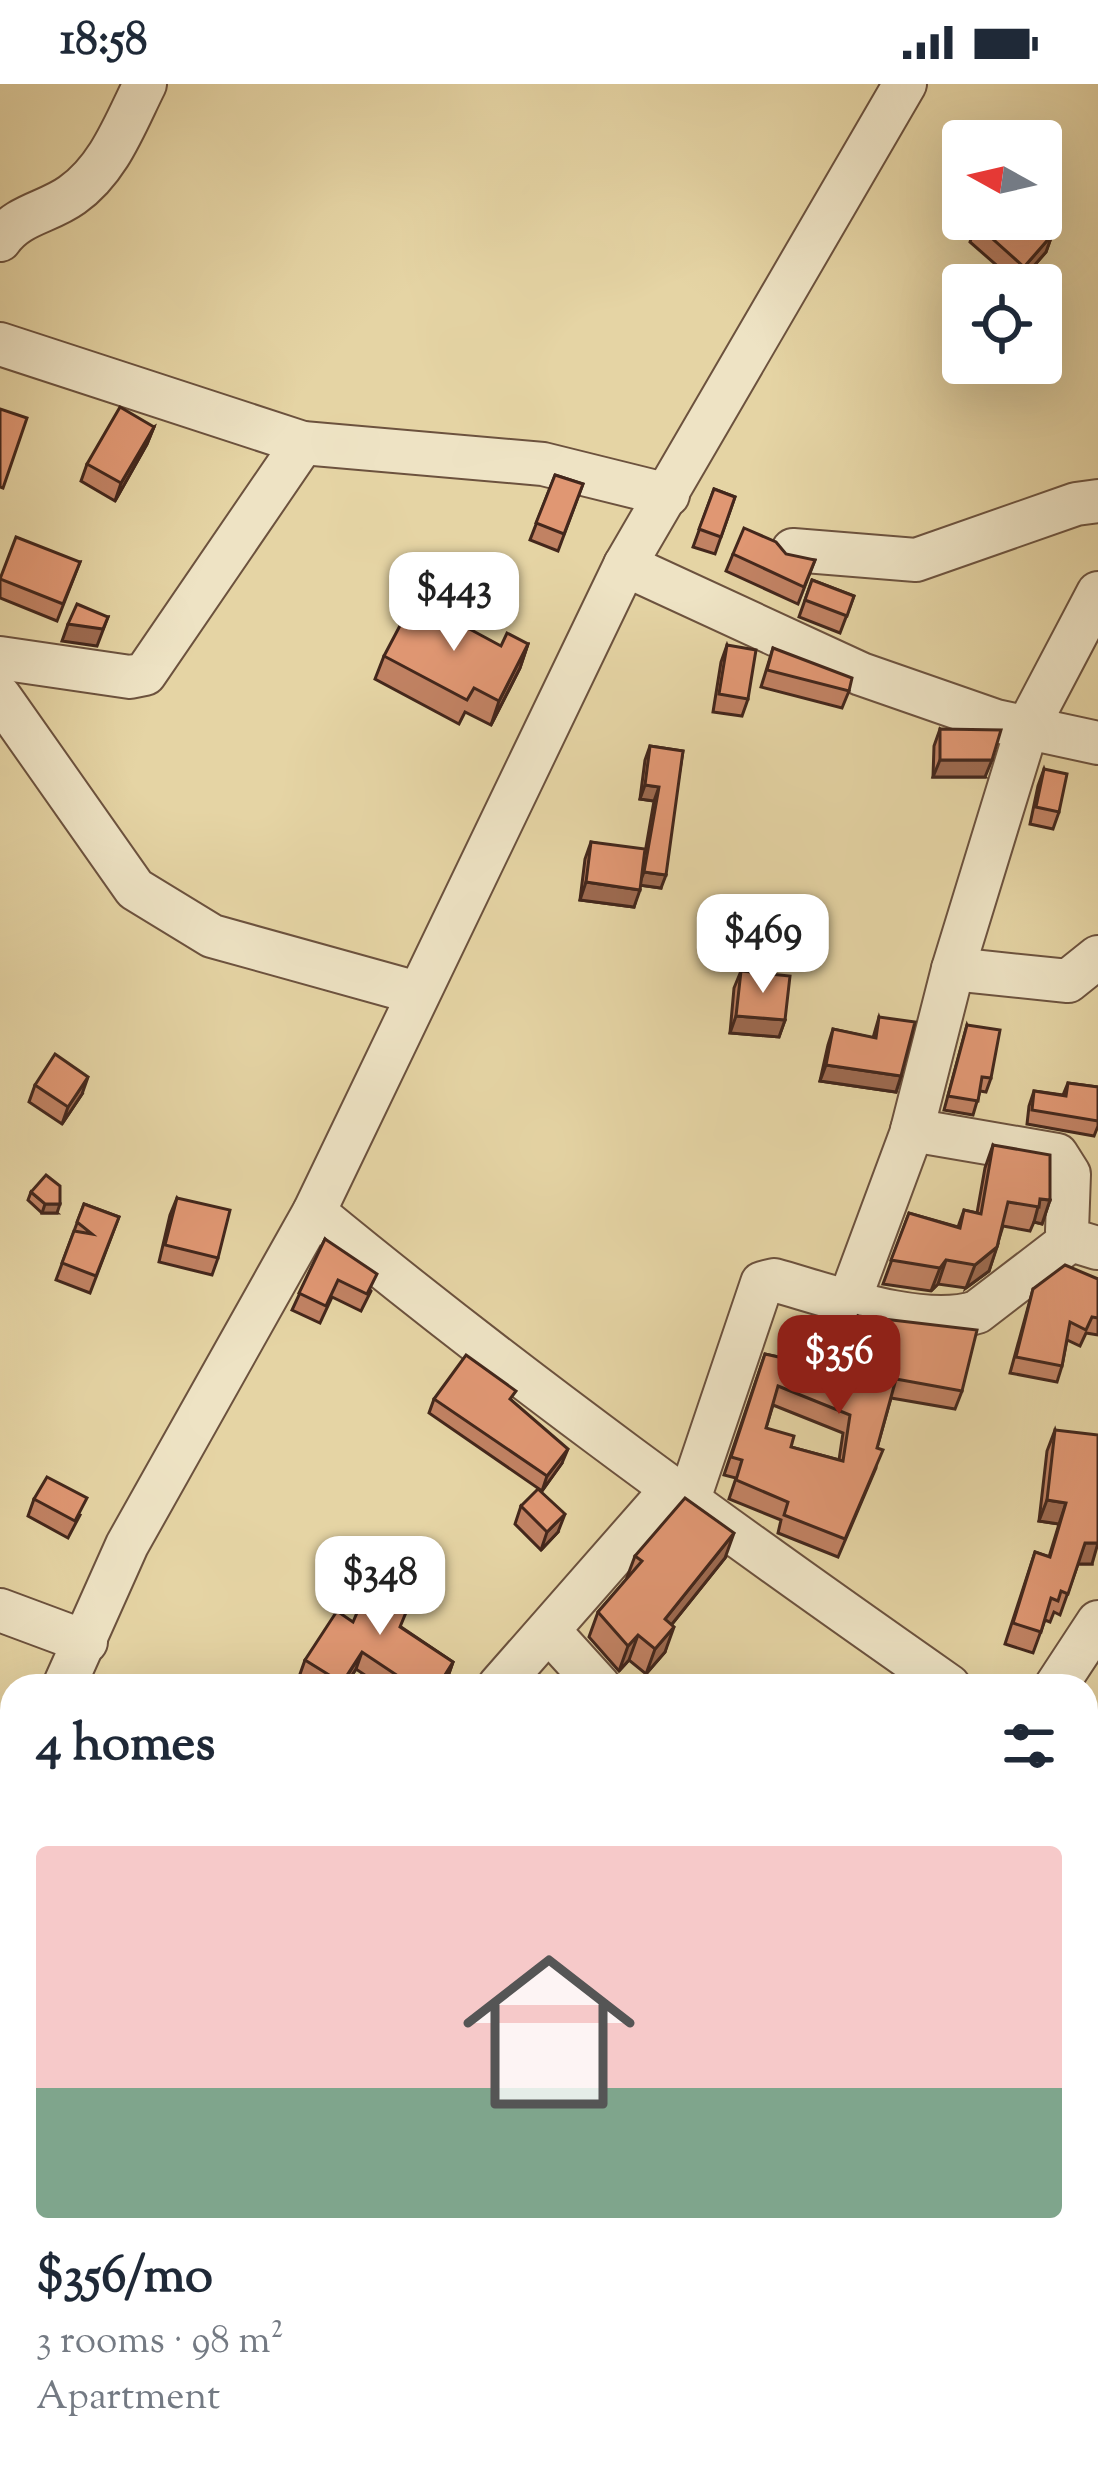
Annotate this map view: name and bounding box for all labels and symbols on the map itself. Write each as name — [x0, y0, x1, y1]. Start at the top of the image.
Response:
north arrow — [942, 120, 1062, 240]
pin: $443 — [383, 552, 525, 654]
pin: $469 — [692, 894, 834, 996]
pin: $356 — [768, 1315, 910, 1417]
pin: $348 — [309, 1536, 451, 1638]

